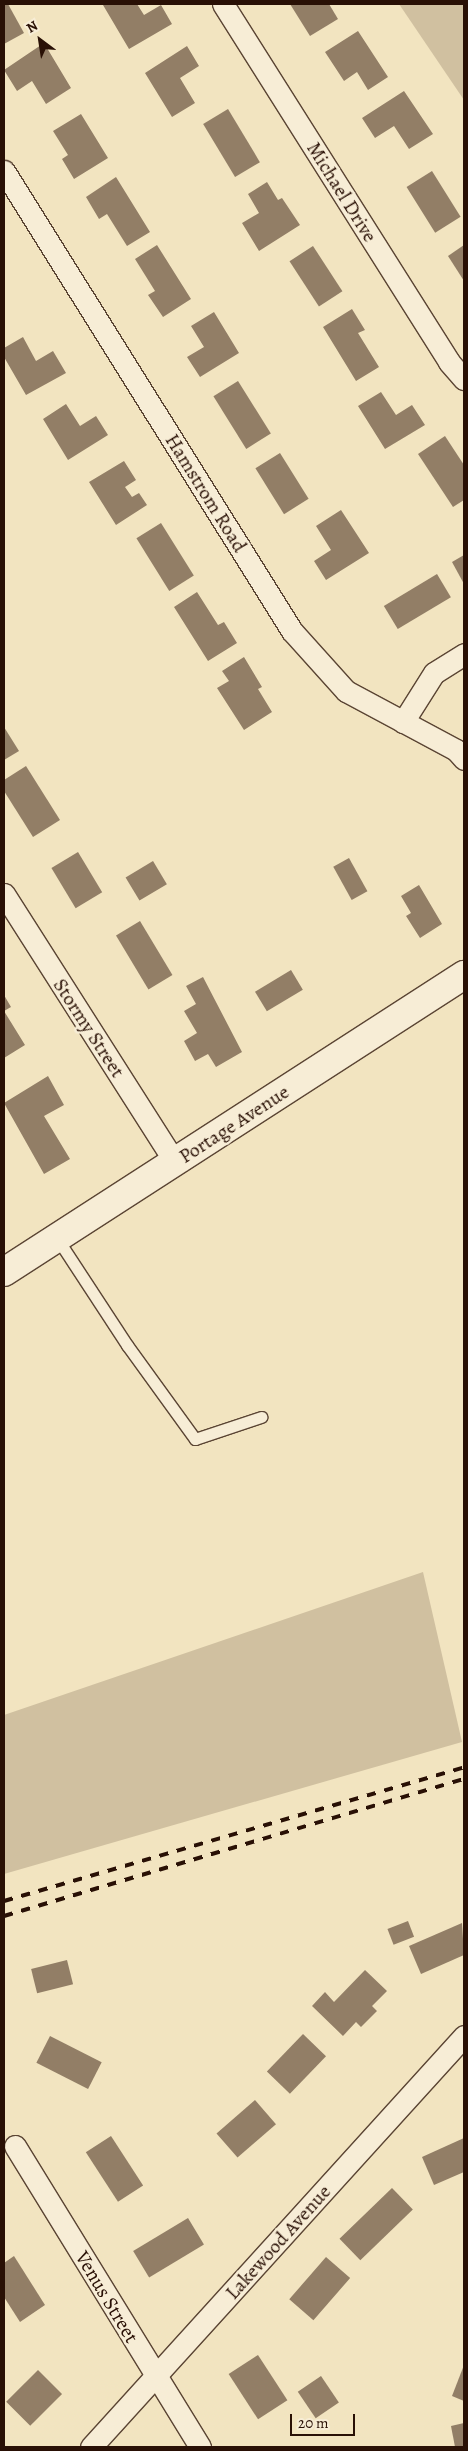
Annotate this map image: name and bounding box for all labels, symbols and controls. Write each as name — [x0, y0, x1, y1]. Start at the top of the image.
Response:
north arrow — [15, 15, 65, 65]
text: N — [23, 16, 41, 37]
street label: Michael Drive — [302, 137, 382, 247]
street label: Hamstrom Road — [160, 429, 252, 557]
street label: Stormy Street — [48, 974, 130, 1082]
street label: Portage Avenue — [175, 1080, 293, 1168]
street label: Lakewood Avenue — [220, 2180, 336, 2304]
street label: Venus Street — [70, 2247, 144, 2347]
scale bar — [293, 2404, 358, 2436]
text: 20 m — [298, 2413, 329, 2433]

